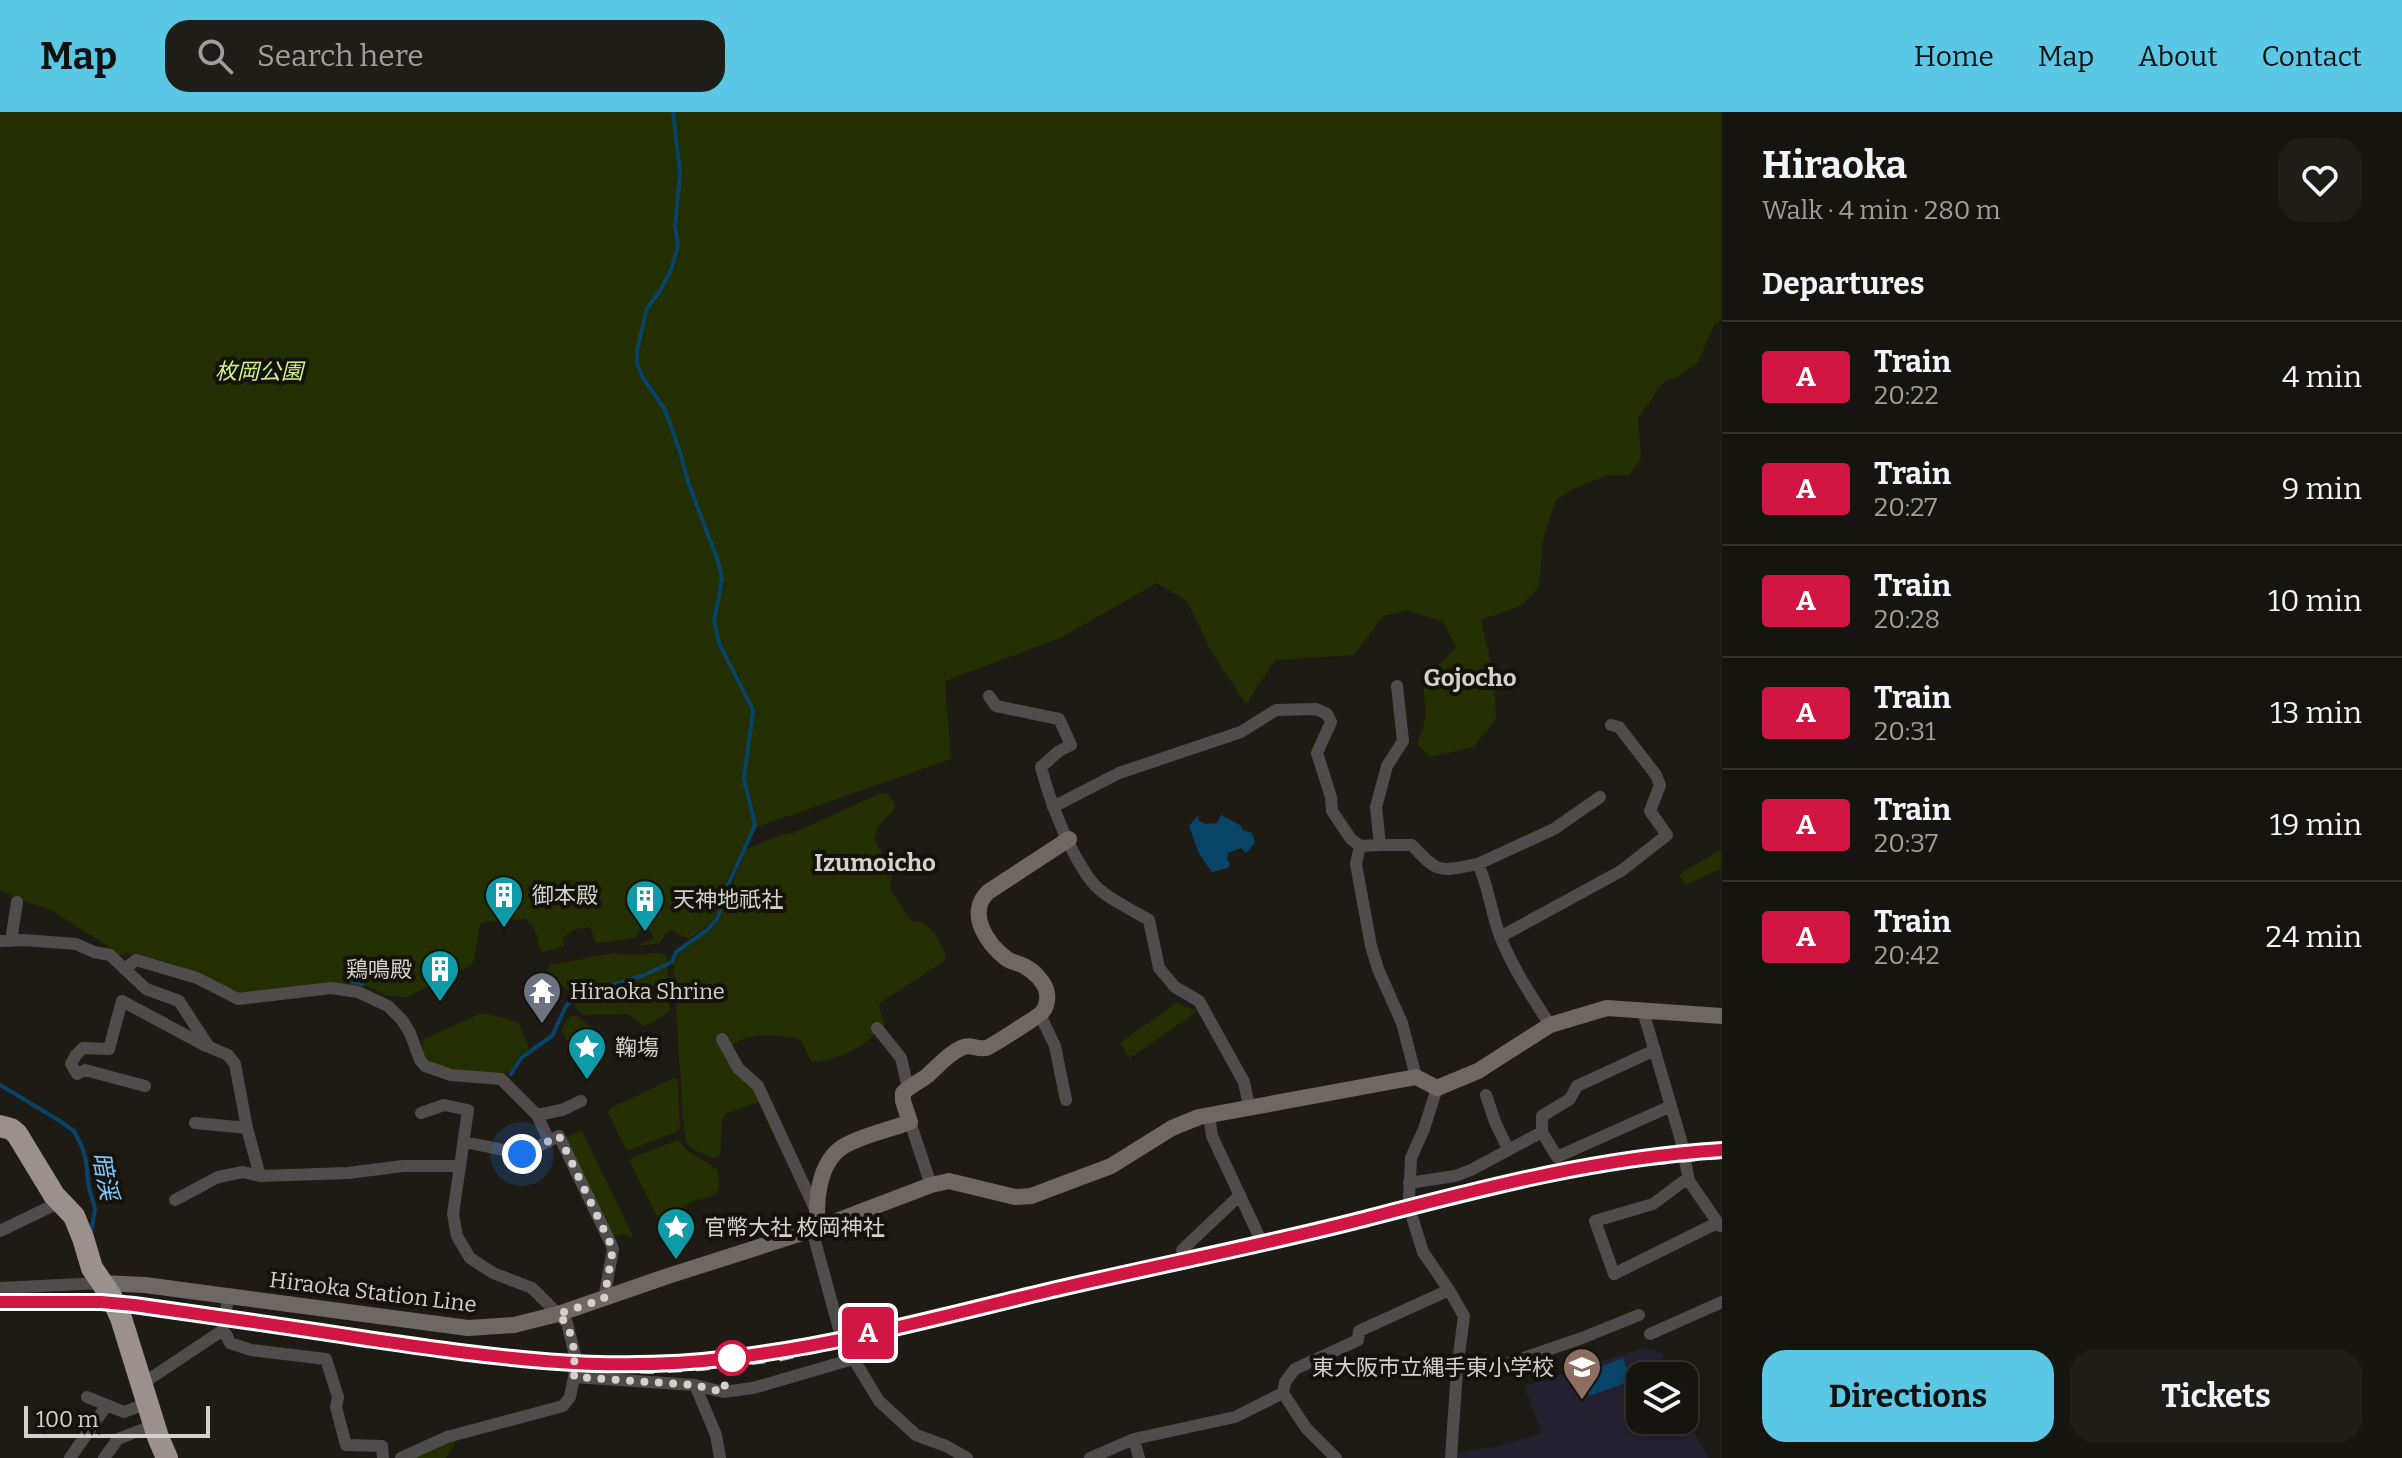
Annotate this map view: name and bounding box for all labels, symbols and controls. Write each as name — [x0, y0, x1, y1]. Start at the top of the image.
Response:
search box — [165, 20, 725, 92]
text: Map — [40, 33, 117, 79]
icon: search — [193, 34, 237, 78]
text: Search here — [257, 38, 424, 74]
text: Home — [1914, 40, 1994, 73]
text: Map — [2038, 40, 2094, 73]
text: About — [2138, 40, 2218, 73]
text: Contact — [2262, 40, 2362, 73]
button: heart — [2278, 138, 2362, 222]
text: Hiraoka — [1762, 142, 1907, 188]
text: Walk · 4 min · 280 m — [1762, 195, 2001, 226]
text: Departures — [1762, 266, 1925, 302]
text: Train — [1874, 344, 1951, 380]
park label: 枚岡公園 — [215, 358, 306, 385]
text: 4 min — [2282, 359, 2362, 395]
text: A — [1796, 360, 1816, 393]
text: 20:22 — [1874, 380, 1939, 411]
text: Train — [1874, 456, 1951, 492]
text: 9 min — [2282, 471, 2362, 507]
text: A — [1796, 472, 1816, 505]
text: 20:27 — [1874, 492, 1937, 523]
text: Train — [1874, 568, 1951, 604]
text: 10 min — [2268, 583, 2362, 619]
text: A — [1796, 584, 1816, 617]
text: 20:28 — [1874, 604, 1940, 635]
district label: Gojocho — [1423, 664, 1517, 692]
text: Train — [1874, 680, 1951, 716]
text: 13 min — [2270, 695, 2362, 731]
text: A — [1796, 696, 1816, 729]
text: 20:31 — [1874, 716, 1936, 747]
text: Train — [1874, 792, 1951, 828]
text: 19 min — [2270, 807, 2362, 843]
text: A — [1796, 808, 1816, 841]
text: 20:37 — [1874, 828, 1938, 859]
district label: Izumoicho — [814, 849, 936, 877]
building icon: 御本殿 — [483, 874, 525, 929]
building icon: 天神地祇社 — [624, 878, 666, 933]
place label: 御本殿 — [532, 882, 598, 909]
place label: 天神地祇社 — [673, 886, 783, 913]
text: Train — [1874, 904, 1951, 940]
text: 24 min — [2266, 919, 2362, 955]
text: A — [1796, 920, 1816, 953]
text: 20:42 — [1874, 940, 1940, 971]
building icon: 鶏鳴殿 — [419, 948, 461, 1003]
place label: 鶏鳴殿 — [346, 956, 412, 983]
temple icon: Hiraoka Shrine — [521, 970, 563, 1025]
place label: Hiraoka Shrine — [570, 978, 725, 1005]
place icon: 鞠塲 — [566, 1026, 608, 1081]
place label: 鞠塲 — [615, 1034, 659, 1061]
your location — [502, 1134, 542, 1174]
water label: 暗渓 — [87, 1150, 124, 1205]
place icon: 官幣大社 枚岡神社 — [655, 1206, 697, 1261]
place label: 官幣大社 枚岡神社 — [704, 1214, 884, 1241]
street label: Hiraoka Station Line — [268, 1266, 478, 1318]
line badge: A — [842, 1307, 894, 1359]
text: A — [858, 1316, 878, 1349]
unlabelled marker — [715, 1341, 749, 1375]
school or university icon: 東大阪市立縄手東小学校 — [1561, 1346, 1603, 1401]
button: Directions — [1762, 1350, 2054, 1442]
button: Tickets — [2070, 1350, 2362, 1442]
place label: 東大阪市立縄手東小学校 — [1312, 1354, 1554, 1381]
map controls — [1626, 1362, 1698, 1434]
button: layers — [1626, 1362, 1698, 1434]
scale bar — [24, 1402, 210, 1438]
text: 100 m — [36, 1406, 99, 1433]

